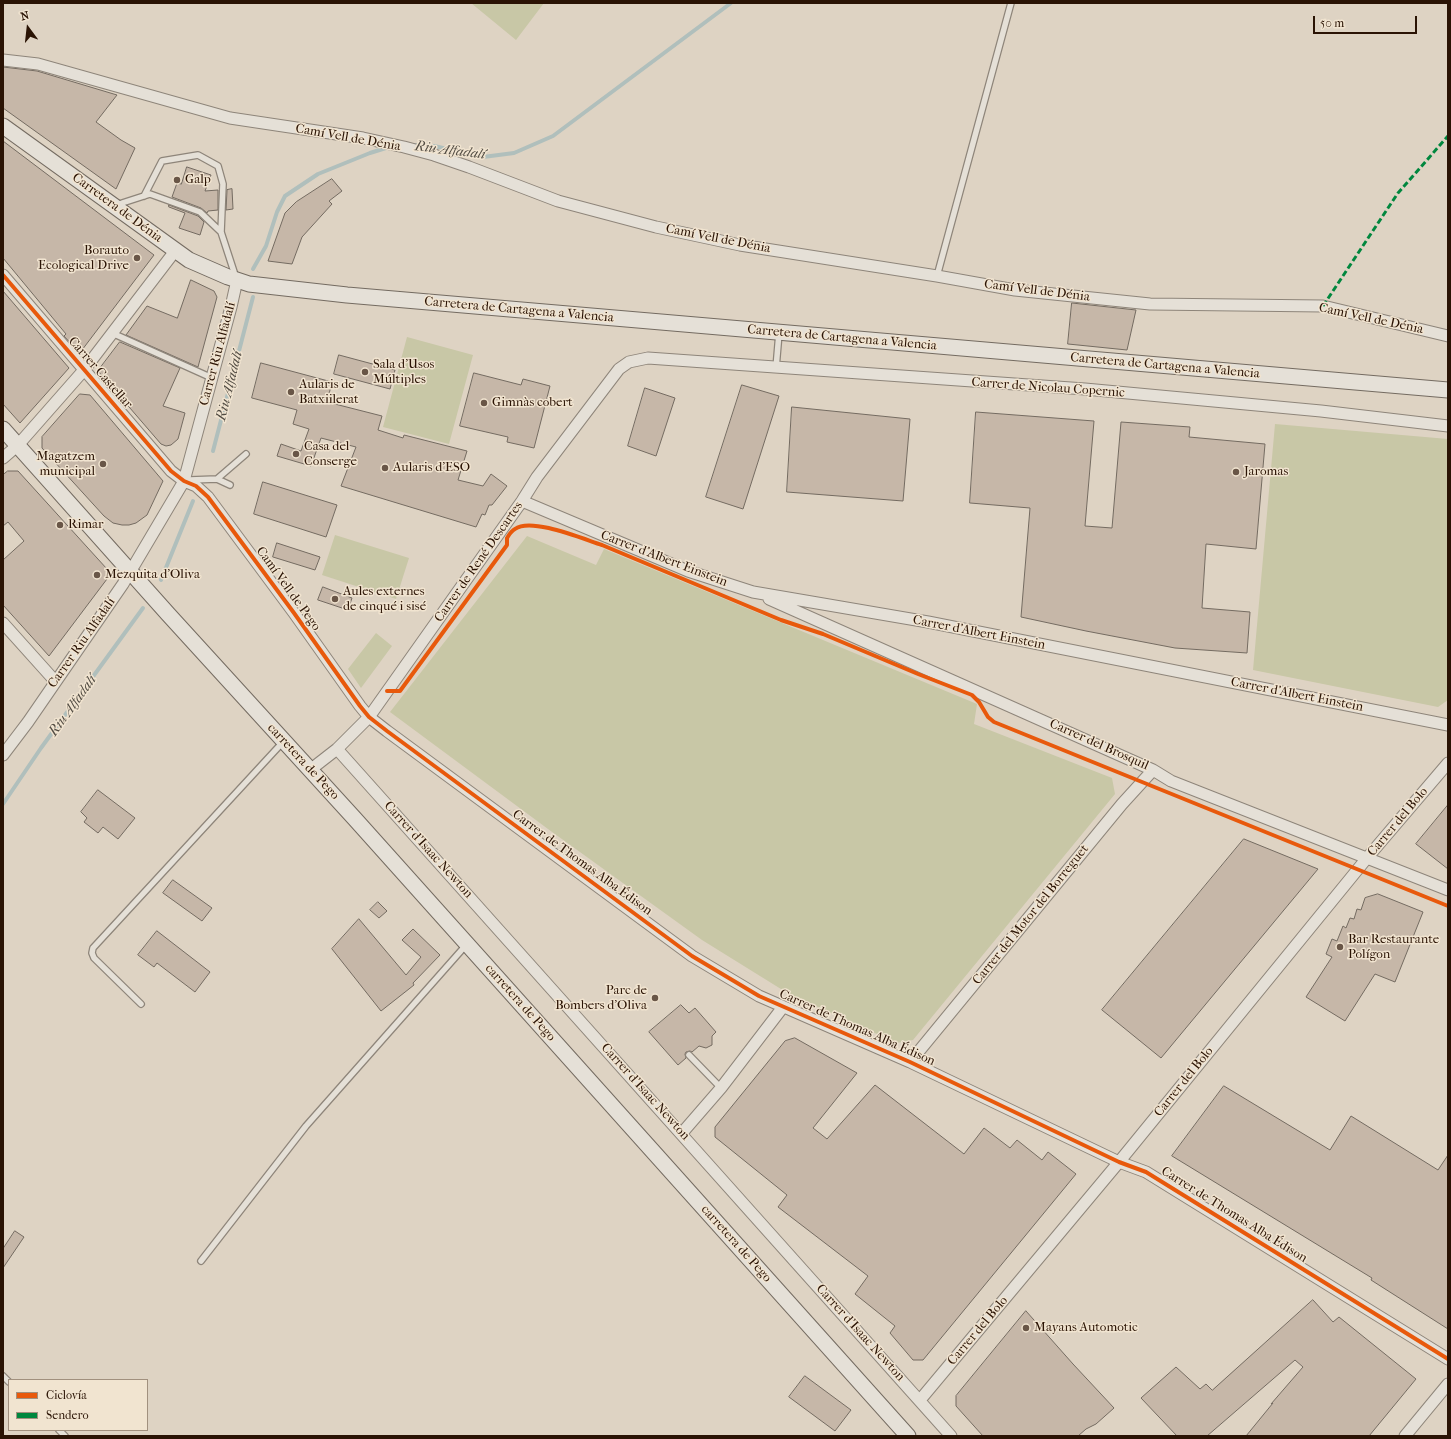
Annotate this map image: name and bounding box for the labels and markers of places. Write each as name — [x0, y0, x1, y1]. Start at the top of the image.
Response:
place label: Galp — [185, 172, 211, 188]
marker: Galp — [172, 175, 182, 185]
place label: Borauto Ecological Drive — [38, 243, 129, 274]
marker: Borauto Ecological Drive — [132, 253, 142, 263]
place label: Sala d'Usos Múltiples — [373, 357, 434, 388]
marker: Sala d'Usos Múltiples — [360, 367, 370, 377]
place label: Aularis de Batxiilerat — [299, 377, 359, 408]
marker: Aularis de Batxiilerat — [286, 387, 296, 397]
place label: Gimnàs cobert — [492, 395, 573, 411]
marker: Gimnàs cobert — [479, 398, 489, 408]
place label: Casa del Conserge — [304, 439, 357, 470]
place label: Magatzem municipal — [37, 449, 95, 480]
marker: Casa del Conserge — [291, 449, 301, 459]
marker: Magatzem municipal — [98, 459, 108, 469]
place label: Aularis d'ESO — [393, 460, 470, 476]
marker: Aularis d'ESO — [380, 463, 390, 473]
place label: Jaromas — [1244, 464, 1288, 480]
marker: Jaromas — [1231, 467, 1241, 477]
place label: Rimar — [68, 517, 104, 533]
marker: Rimar — [55, 520, 65, 530]
place label: Mezquita d'Oliva — [105, 567, 200, 583]
marker: Mezquita d'Oliva — [92, 570, 102, 580]
place label: Aules externes de cinqué i sisé — [343, 584, 426, 615]
marker: Aules externes de cinqué i sisé — [330, 594, 340, 604]
place label: Bar Restaurante Polígon — [1348, 932, 1439, 963]
marker: Bar Restaurante Polígon — [1335, 942, 1345, 952]
place label: Parc de Bombers d'Oliva — [555, 983, 647, 1014]
marker: Parc de Bombers d'Oliva — [650, 993, 660, 1003]
place label: Mayans Automotic — [1034, 1320, 1138, 1336]
marker: Mayans Automotic — [1021, 1323, 1031, 1333]

